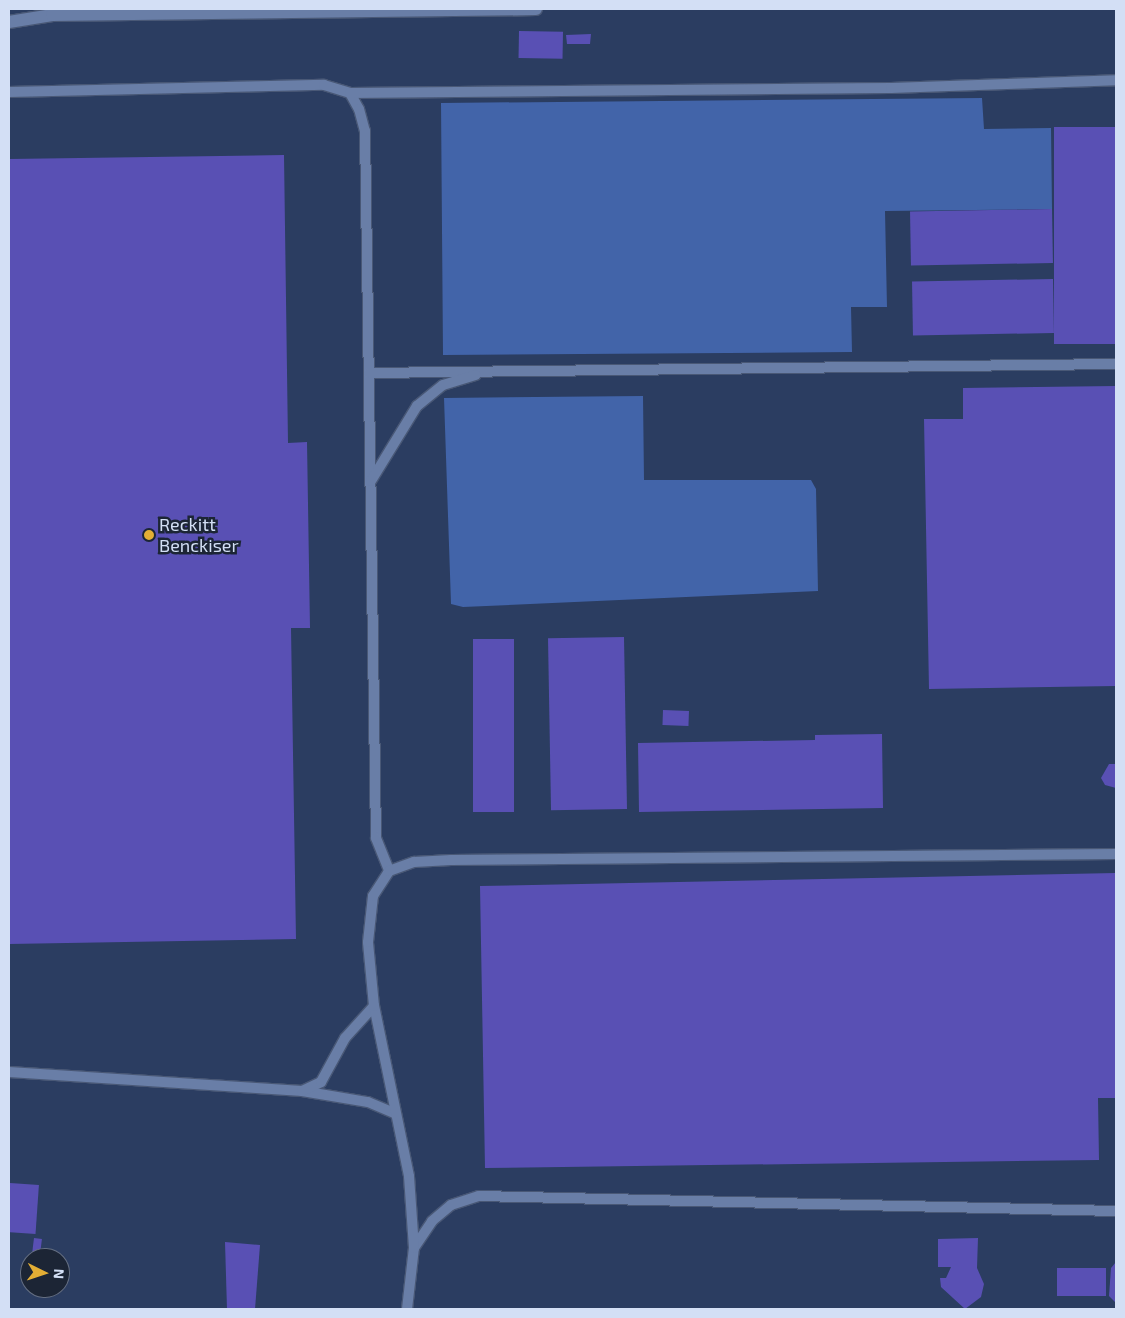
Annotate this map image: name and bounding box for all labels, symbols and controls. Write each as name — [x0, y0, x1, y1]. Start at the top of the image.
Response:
place label: Reckitt Benckiser — [159, 514, 239, 556]
marker: Reckitt Benckiser — [143, 529, 155, 541]
north arrow — [20, 1248, 70, 1298]
text: N — [51, 1268, 68, 1280]

